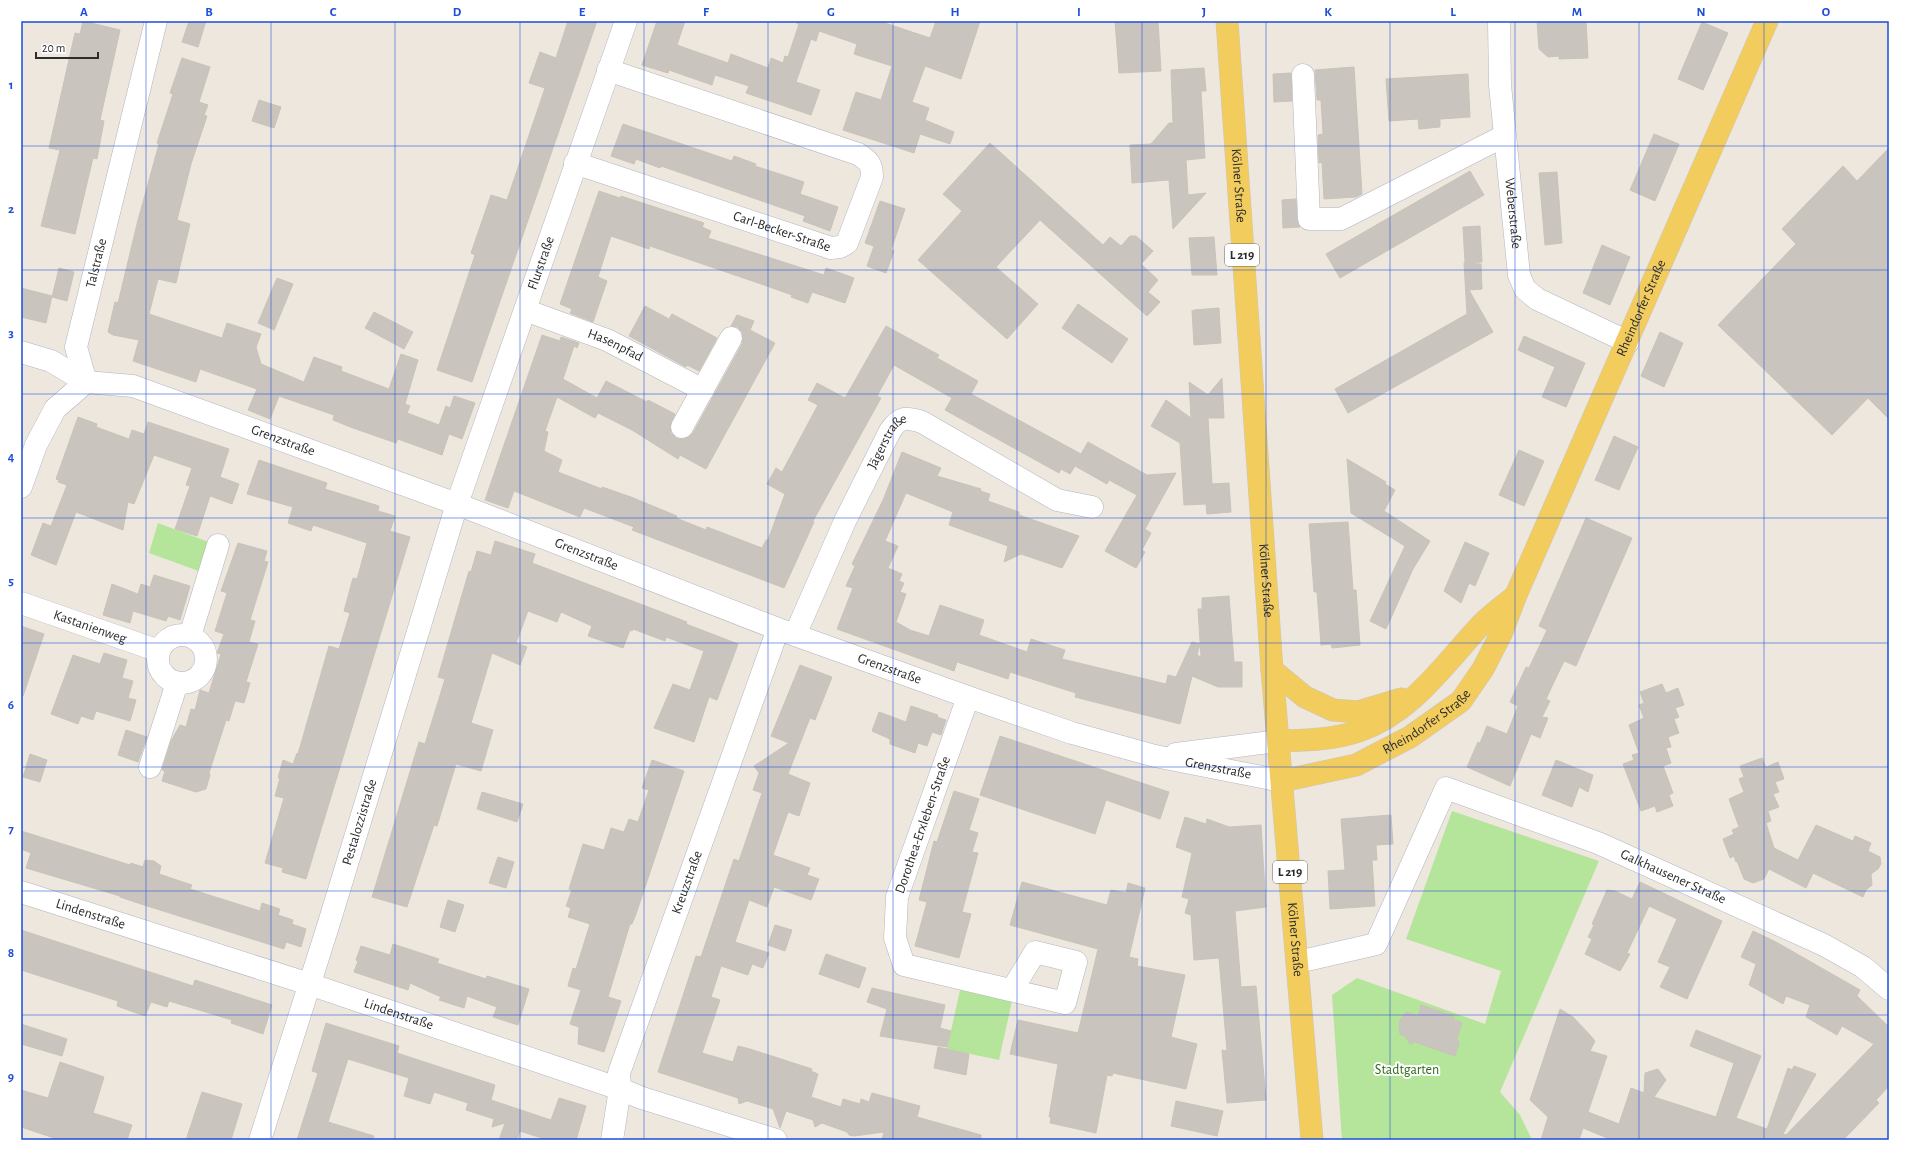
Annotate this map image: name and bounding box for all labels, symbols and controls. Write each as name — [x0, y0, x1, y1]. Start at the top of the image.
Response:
text: A — [80, 6, 88, 19]
text: B — [205, 6, 213, 19]
text: C — [330, 6, 337, 19]
text: D — [453, 6, 462, 19]
text: E — [579, 6, 586, 19]
text: F — [703, 6, 710, 19]
text: G — [827, 6, 835, 19]
text: H — [950, 6, 960, 19]
text: I — [1077, 6, 1081, 19]
text: J — [1202, 6, 1206, 19]
text: K — [1324, 6, 1332, 19]
text: L — [1450, 6, 1456, 19]
text: M — [1572, 6, 1582, 19]
text: N — [1696, 6, 1706, 19]
text: O — [1822, 6, 1831, 19]
scale bar — [36, 34, 98, 60]
text: 20 m — [42, 42, 65, 54]
text: 1 — [9, 79, 13, 92]
street label: Kölner Straße — [1229, 148, 1248, 223]
street label: Weberstraße — [1502, 177, 1523, 250]
text: 2 — [8, 203, 14, 216]
street label: Carl-Becker-Straße — [731, 209, 832, 254]
street label: Flurstraße — [525, 234, 557, 292]
street label: Talstraße — [84, 237, 109, 290]
road number: L 219 — [1225, 244, 1259, 266]
street label: Rheindorfer Straße — [1614, 258, 1669, 359]
text: 3 — [8, 327, 14, 340]
street label: Hasenpfad — [586, 327, 645, 364]
street label: Jägerstraße — [865, 412, 908, 471]
street label: Grenzstraße — [249, 423, 317, 459]
text: 4 — [8, 451, 15, 464]
street label: Grenzstraße — [553, 536, 620, 573]
street label: Kölner Straße — [1256, 543, 1275, 618]
text: 5 — [8, 575, 14, 588]
street label: Kastanienweg — [52, 608, 129, 646]
street label: Grenzstraße — [856, 651, 923, 687]
street label: Rheindorfer Straße — [1381, 687, 1474, 757]
text: 6 — [8, 699, 14, 712]
street label: Dorothea-Erxleben-Straße — [893, 755, 953, 895]
street label: Grenzstraße — [1184, 755, 1252, 782]
street label: Pestalozzistraße — [340, 778, 379, 867]
text: 7 — [8, 823, 14, 836]
street label: Galkhausener Straße — [1618, 847, 1728, 907]
street label: Kreuzstraße — [669, 849, 705, 916]
road number: L 219 — [1273, 861, 1307, 883]
street label: Lindenstraße — [54, 897, 127, 932]
street label: Kölner Straße — [1285, 902, 1305, 977]
text: 8 — [8, 947, 14, 960]
street label: Lindenstraße — [362, 996, 435, 1032]
park label: Stadtgarten — [1375, 1063, 1439, 1077]
text: 9 — [8, 1071, 14, 1084]

